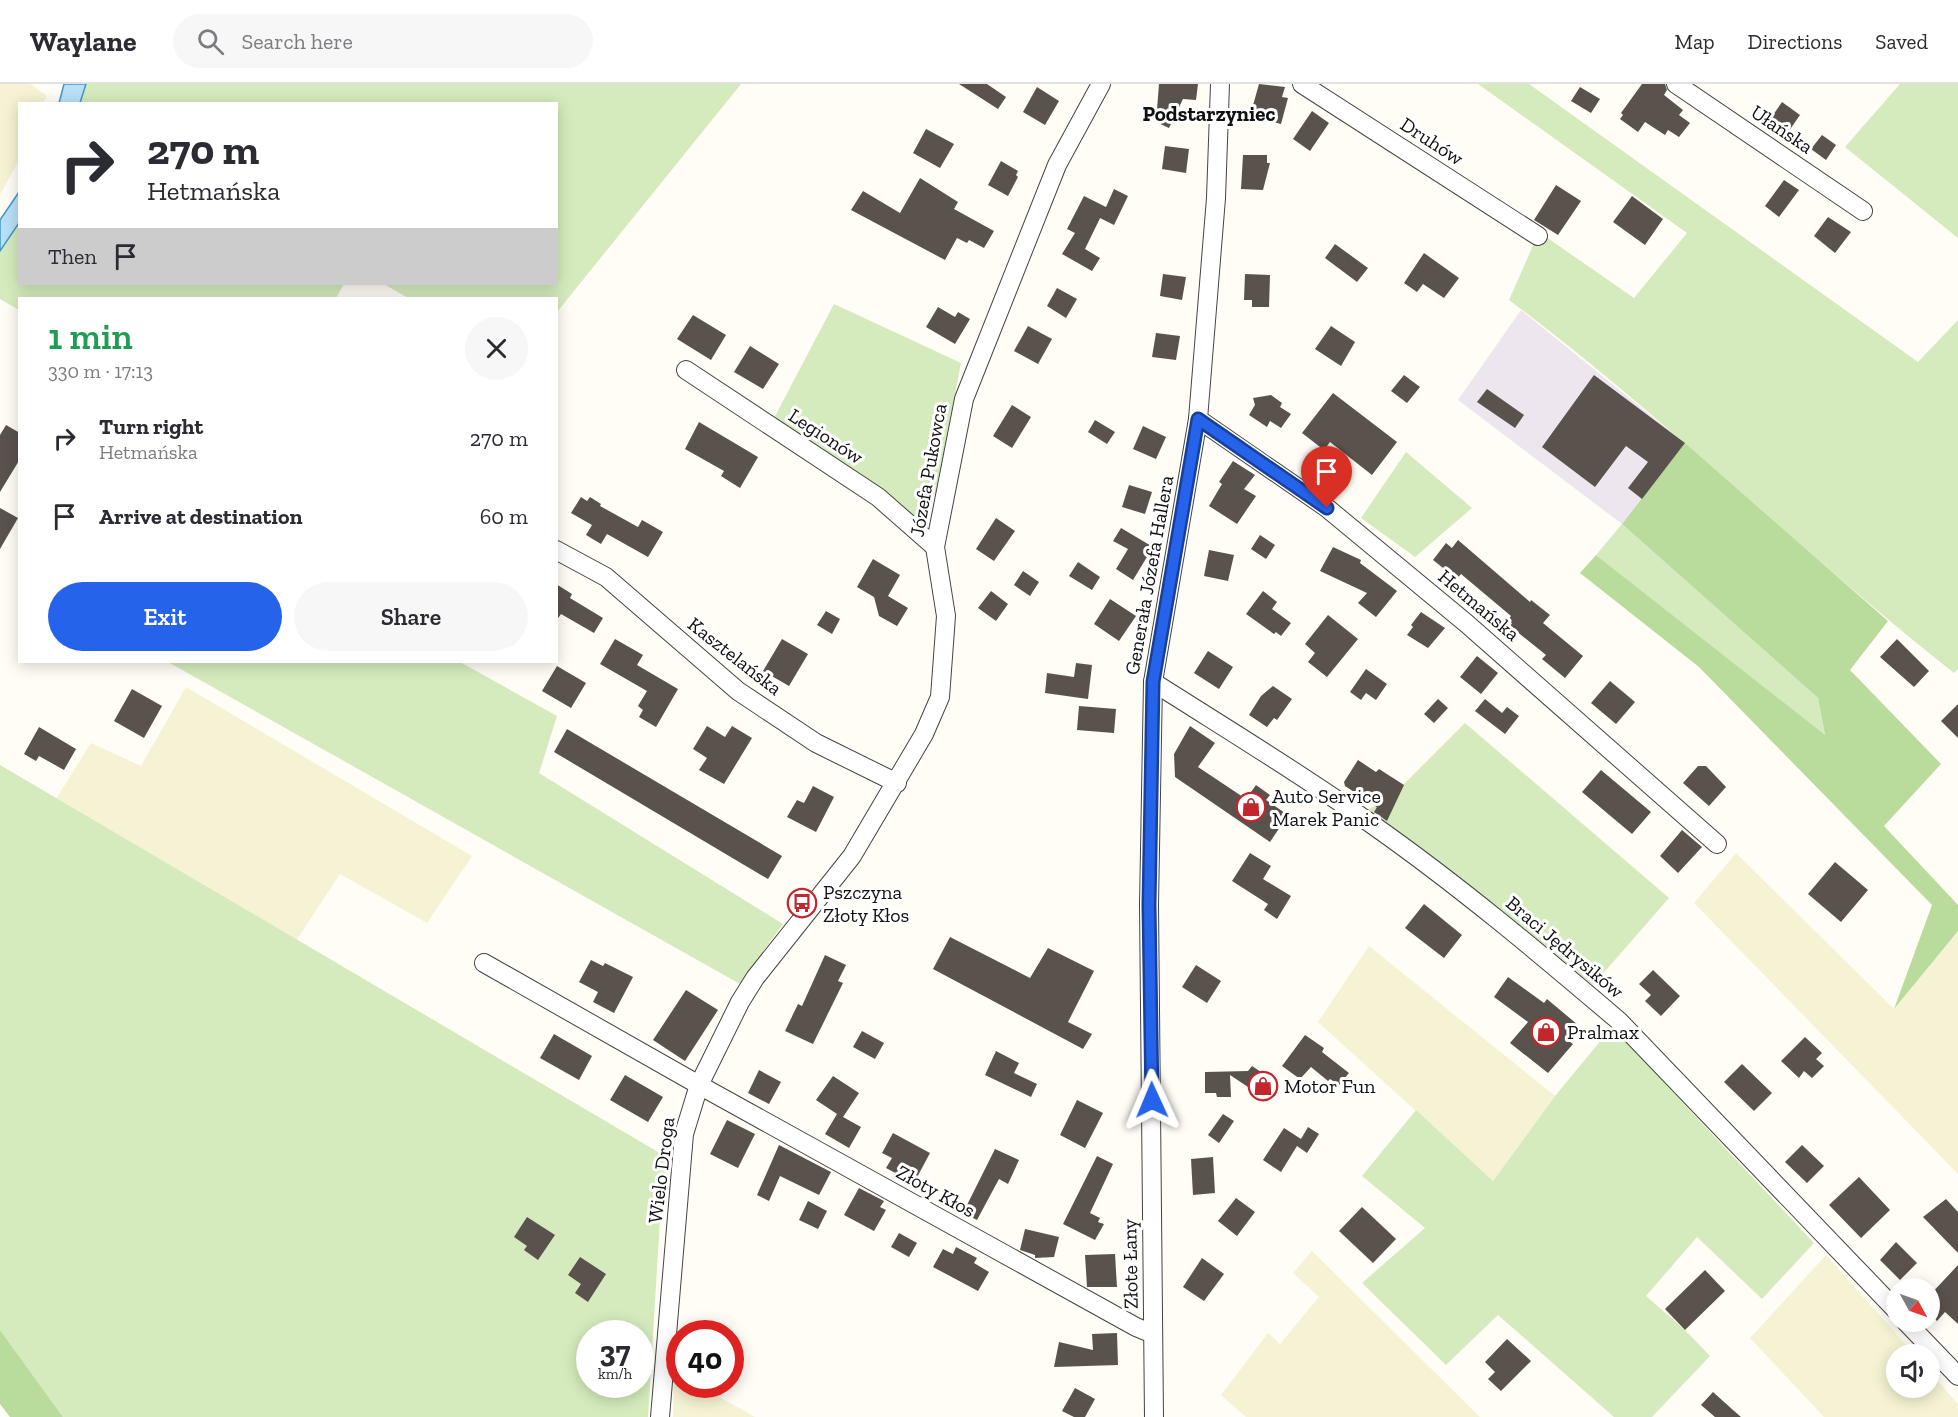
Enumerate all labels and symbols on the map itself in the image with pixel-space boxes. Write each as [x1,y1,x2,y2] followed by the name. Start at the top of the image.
[1746,100,1818,159] street label: Ułańska
[1143,101,1275,126] district label: Podstarzyniec
[1396,112,1469,171] street label: Druhów
[904,401,952,539] street label: Józefa Pukowca
[784,403,868,469] street label: Legionów
[1301,446,1352,508] pin
[1120,473,1178,677] street label: Generała Józefa Hallera
[1433,564,1525,646] street label: Hetmańska
[683,612,787,700] street label: Kasztelańska
[1272,784,1381,831] place label: Auto Service Marek Panic
[1235,791,1267,823] shop icon: Auto Service Marek Panic
[823,880,909,927] place label: Pszczyna Złoty Kłos
[786,887,818,919] bus stop icon: Pszczyna Złoty Kłos
[1501,891,1629,1004] street label: Braci Jędrysików
[1530,1016,1562,1048] shop icon: Pralmax
[1567,1020,1639,1044] place label: Pralmax
[1120,1068,1184,1132] position arrow
[1247,1070,1279,1102] shop icon: Motor Fun
[1284,1074,1376,1098] place label: Motor Fun
[643,1115,679,1224] street label: Wielo Droga
[892,1160,980,1222] street label: Złoty Kłos
[1117,1218,1143,1309] street label: Złote Łany
[1886,1278,1940,1332] north arrow
[666,1320,744,1398] speed limit sign: 40

